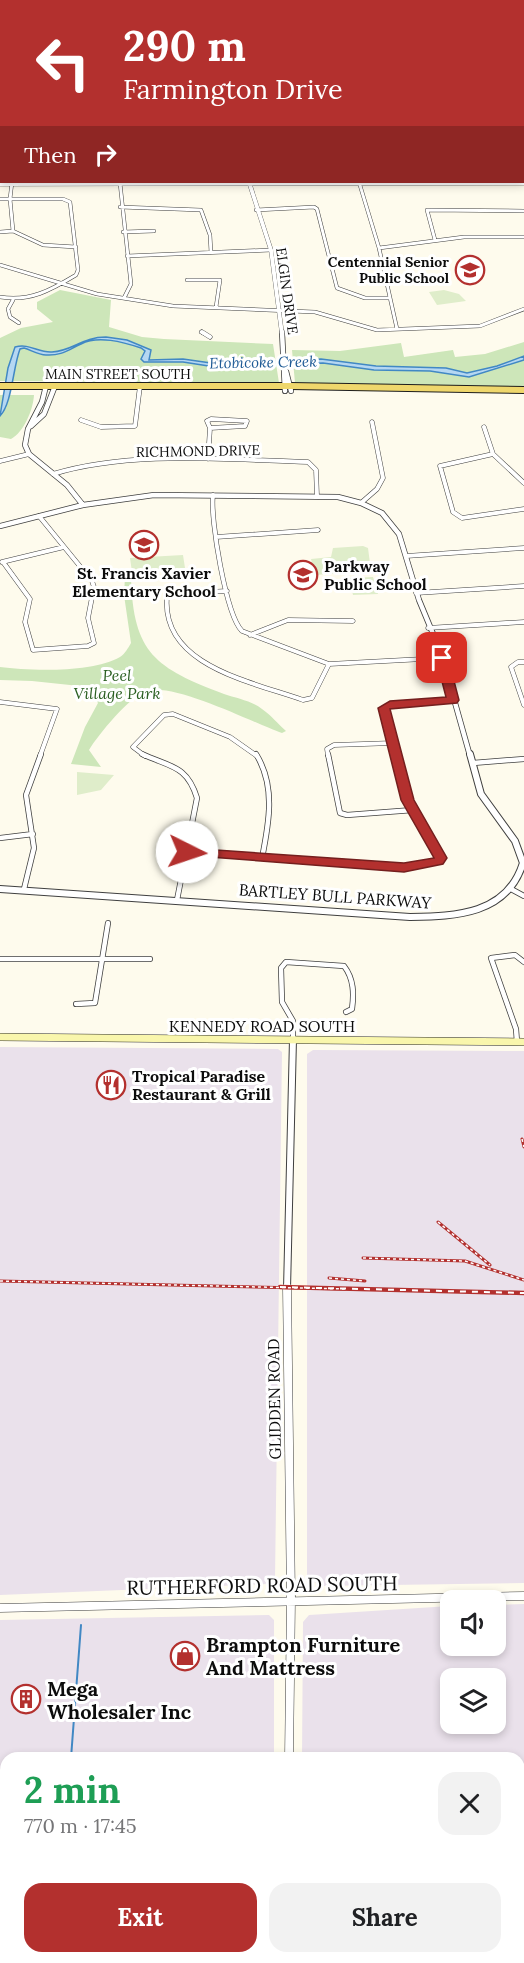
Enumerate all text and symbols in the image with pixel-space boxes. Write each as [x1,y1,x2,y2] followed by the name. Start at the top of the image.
[123,19,246,73] text: 290 m
[24,24,102,102] icon: left
[123,72,343,106] text: Farmington Drive
[89,138,122,171] icon: right
[24,141,77,169] text: Then
[272,246,302,336] street label: ELGIN DRIVE
[328,253,450,287] place label: Centennial Senior Public School
[454,254,486,286] school or university icon: Centennial Senior Public School
[209,352,317,372] water label: Etobicoke Creek
[45,365,191,383] street label: MAIN STREET SOUTH
[136,441,261,461] street label: RICHMOND DRIVE
[128,529,160,561] school or university icon: St. Francis Xavier Elementary School
[324,556,427,594] place label: Parkway Public School
[287,559,319,591] school or university icon: Parkway Public School
[72,563,216,601] place label: St. Francis Xavier Elementary School
[416,632,467,683] pin
[425,641,458,674] icon: arrive
[73,665,161,703] park label: Peel Village Park
[155,820,219,884] position arrow
[238,879,433,913] street label: BARTLEY BULL PARKWAY
[169,1016,355,1036] street label: KENNEDY ROAD SOUTH
[132,1066,271,1104] place label: Tropical Paradise Restaurant & Grill
[95,1069,127,1101] restaurant icon: Tropical Paradise Restaurant & Grill
[263,1338,285,1460] street label: GLIDDEN ROAD
[126,1570,398,1600] street label: RUTHERFORD ROAD SOUTH
[440,1590,506,1734] map controls
[440,1590,506,1656] button: sound
[206,1632,400,1680] place label: Brampton Furniture And Mattress
[169,1640,201,1672] shop icon: Brampton Furniture And Mattress
[440,1668,506,1734] button: layers
[47,1676,192,1724] place label: Mega Wholesaler Inc
[10,1683,42,1715] building icon: Mega Wholesaler Inc
[24,1767,121,1813] text: 2 min
[438,1772,501,1835] button: close
[24,1813,137,1838] text: 770 m · 17:45
[24,1883,257,1952] button: Exit
[269,1883,501,1952] button: Share

